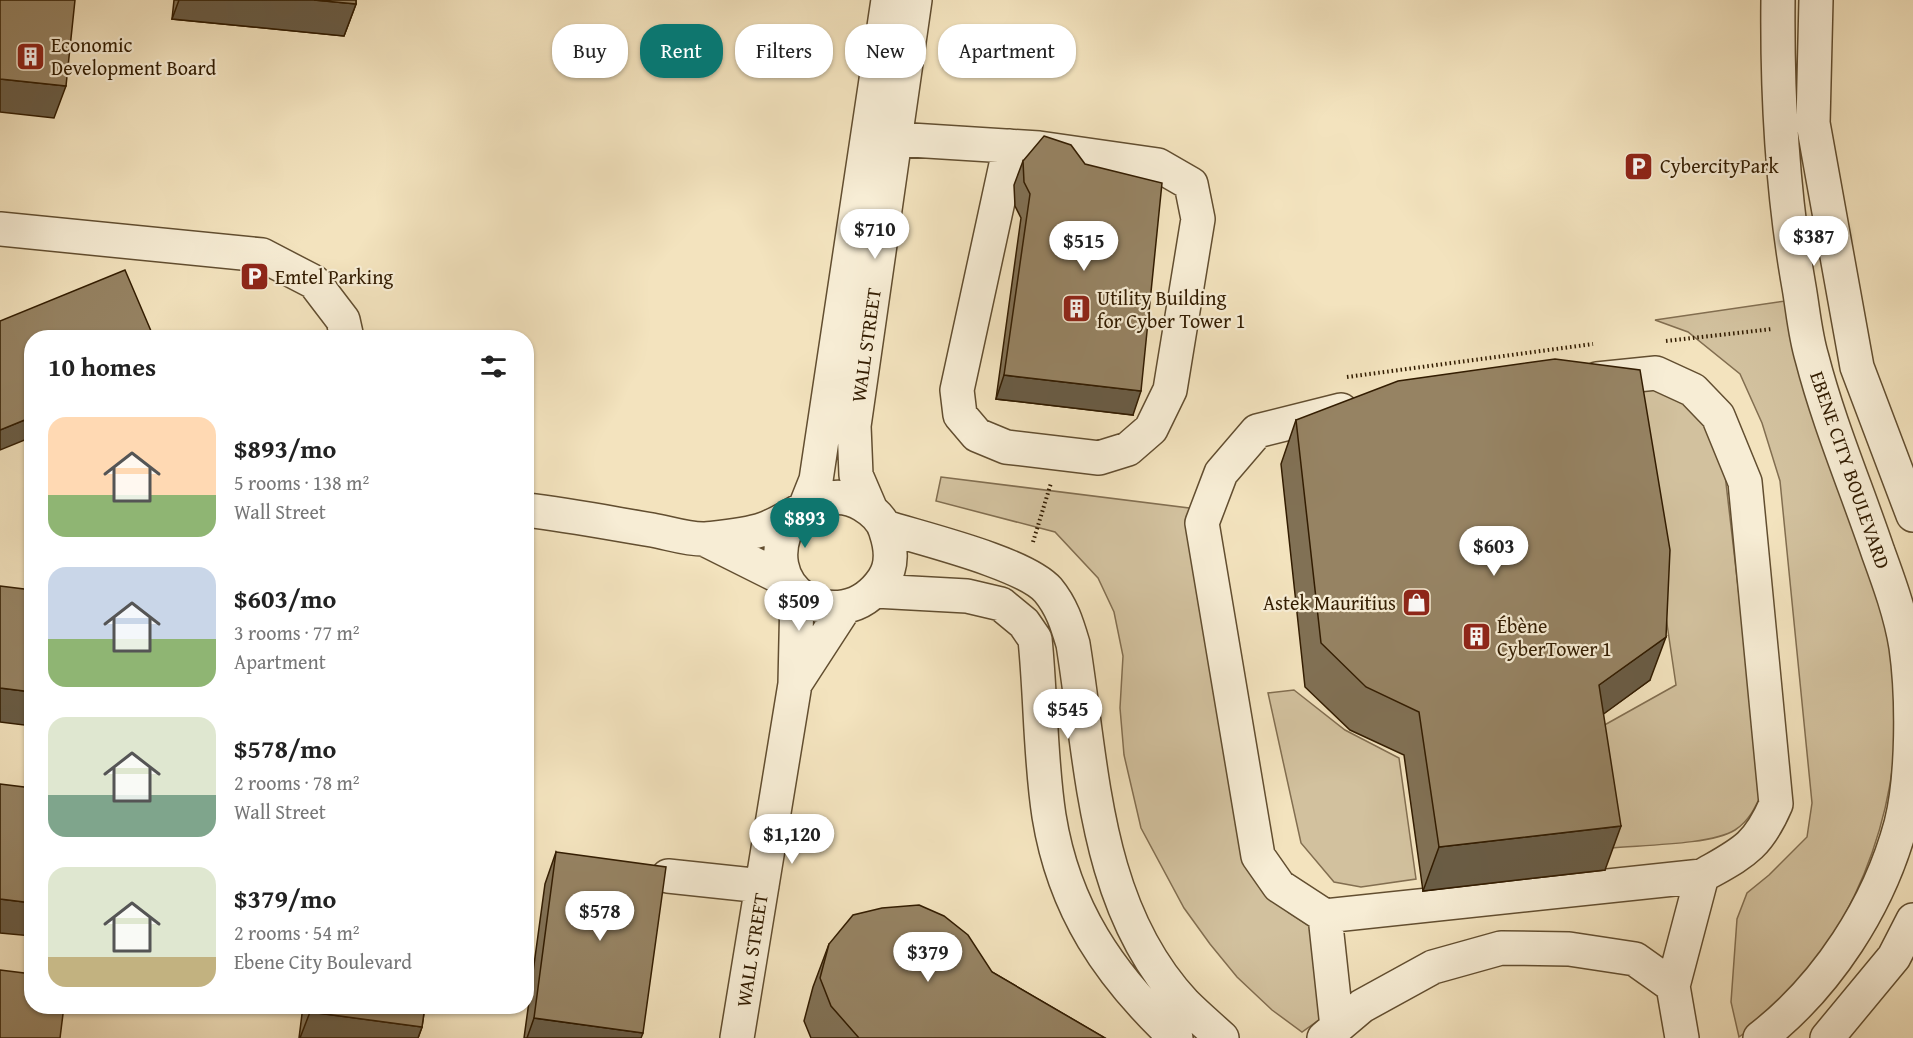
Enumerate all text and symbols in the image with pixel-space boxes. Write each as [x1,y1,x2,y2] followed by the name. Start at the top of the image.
[552,24,628,78] chip: Buy
[640,24,723,78] chip: Rent
[735,24,833,78] chip: Filters
[845,24,926,78] chip: New
[938,24,1076,78] chip: Apartment
[51,30,216,82] place label: Economic Development Board
[14,40,46,72] building icon: Economic Development Board
[1623,150,1655,182] parking icon: CybercityPark
[1660,151,1779,180] place label: CybercityPark
[839,209,911,260] pin: $710
[854,214,896,243] text: $710
[1778,216,1850,267] pin: $387
[1048,221,1120,272] pin: $515
[1793,221,1835,250] text: $387
[1063,226,1105,255] text: $515
[238,261,270,293] parking icon: Emtel Parking
[275,262,393,291] place label: Emtel Parking
[1097,283,1245,335] place label: Utility Building for Cyber Tower 1
[843,286,888,404] street label: WALL STREET
[1060,293,1092,325] building icon: Utility Building for Cyber Tower 1
[48,347,156,386] text: 10 homes
[477,350,510,383] icon: filters
[1803,367,1898,573] street label: EBENE CITY BOULEVARD
[234,429,336,468] text: $893/mo
[96,441,168,513] icon: home
[234,468,369,497] text: 5 rooms · 138 m²
[234,497,326,526] text: Wall Street
[769,498,841,549] pin: $893
[784,503,826,532] text: $893
[1458,526,1530,577] pin: $603
[1473,531,1515,560] text: $603
[234,579,336,618] text: $603/mo
[763,581,835,632] pin: $509
[778,586,820,615] text: $509
[1401,587,1433,619] shop icon: Astek Mauritius
[1263,588,1396,617] place label: Astek Mauritius
[96,591,168,663] icon: home
[1497,611,1612,663] place label: Ébène CyberTower 1
[234,618,360,647] text: 3 rooms · 77 m²
[1460,621,1492,653] building icon: Ébène CyberTower 1
[234,647,326,676] text: Apartment
[1032,689,1104,740] pin: $545
[1047,694,1089,723] text: $545
[234,729,336,768] text: $578/mo
[96,741,168,813] icon: home
[234,768,360,797] text: 2 rooms · 78 m²
[234,797,326,826] text: Wall Street
[743,814,841,865] pin: $1,120
[763,819,821,848] text: $1,120
[234,879,336,918] text: $379/mo
[96,891,168,963] icon: home
[564,891,636,942] pin: $578
[728,891,775,1009] street label: WALL STREET
[579,896,621,925] text: $578
[234,918,360,947] text: 2 rooms · 54 m²
[892,932,964,983] pin: $379
[907,937,949,966] text: $379
[234,947,412,976] text: Ebene City Boulevard

